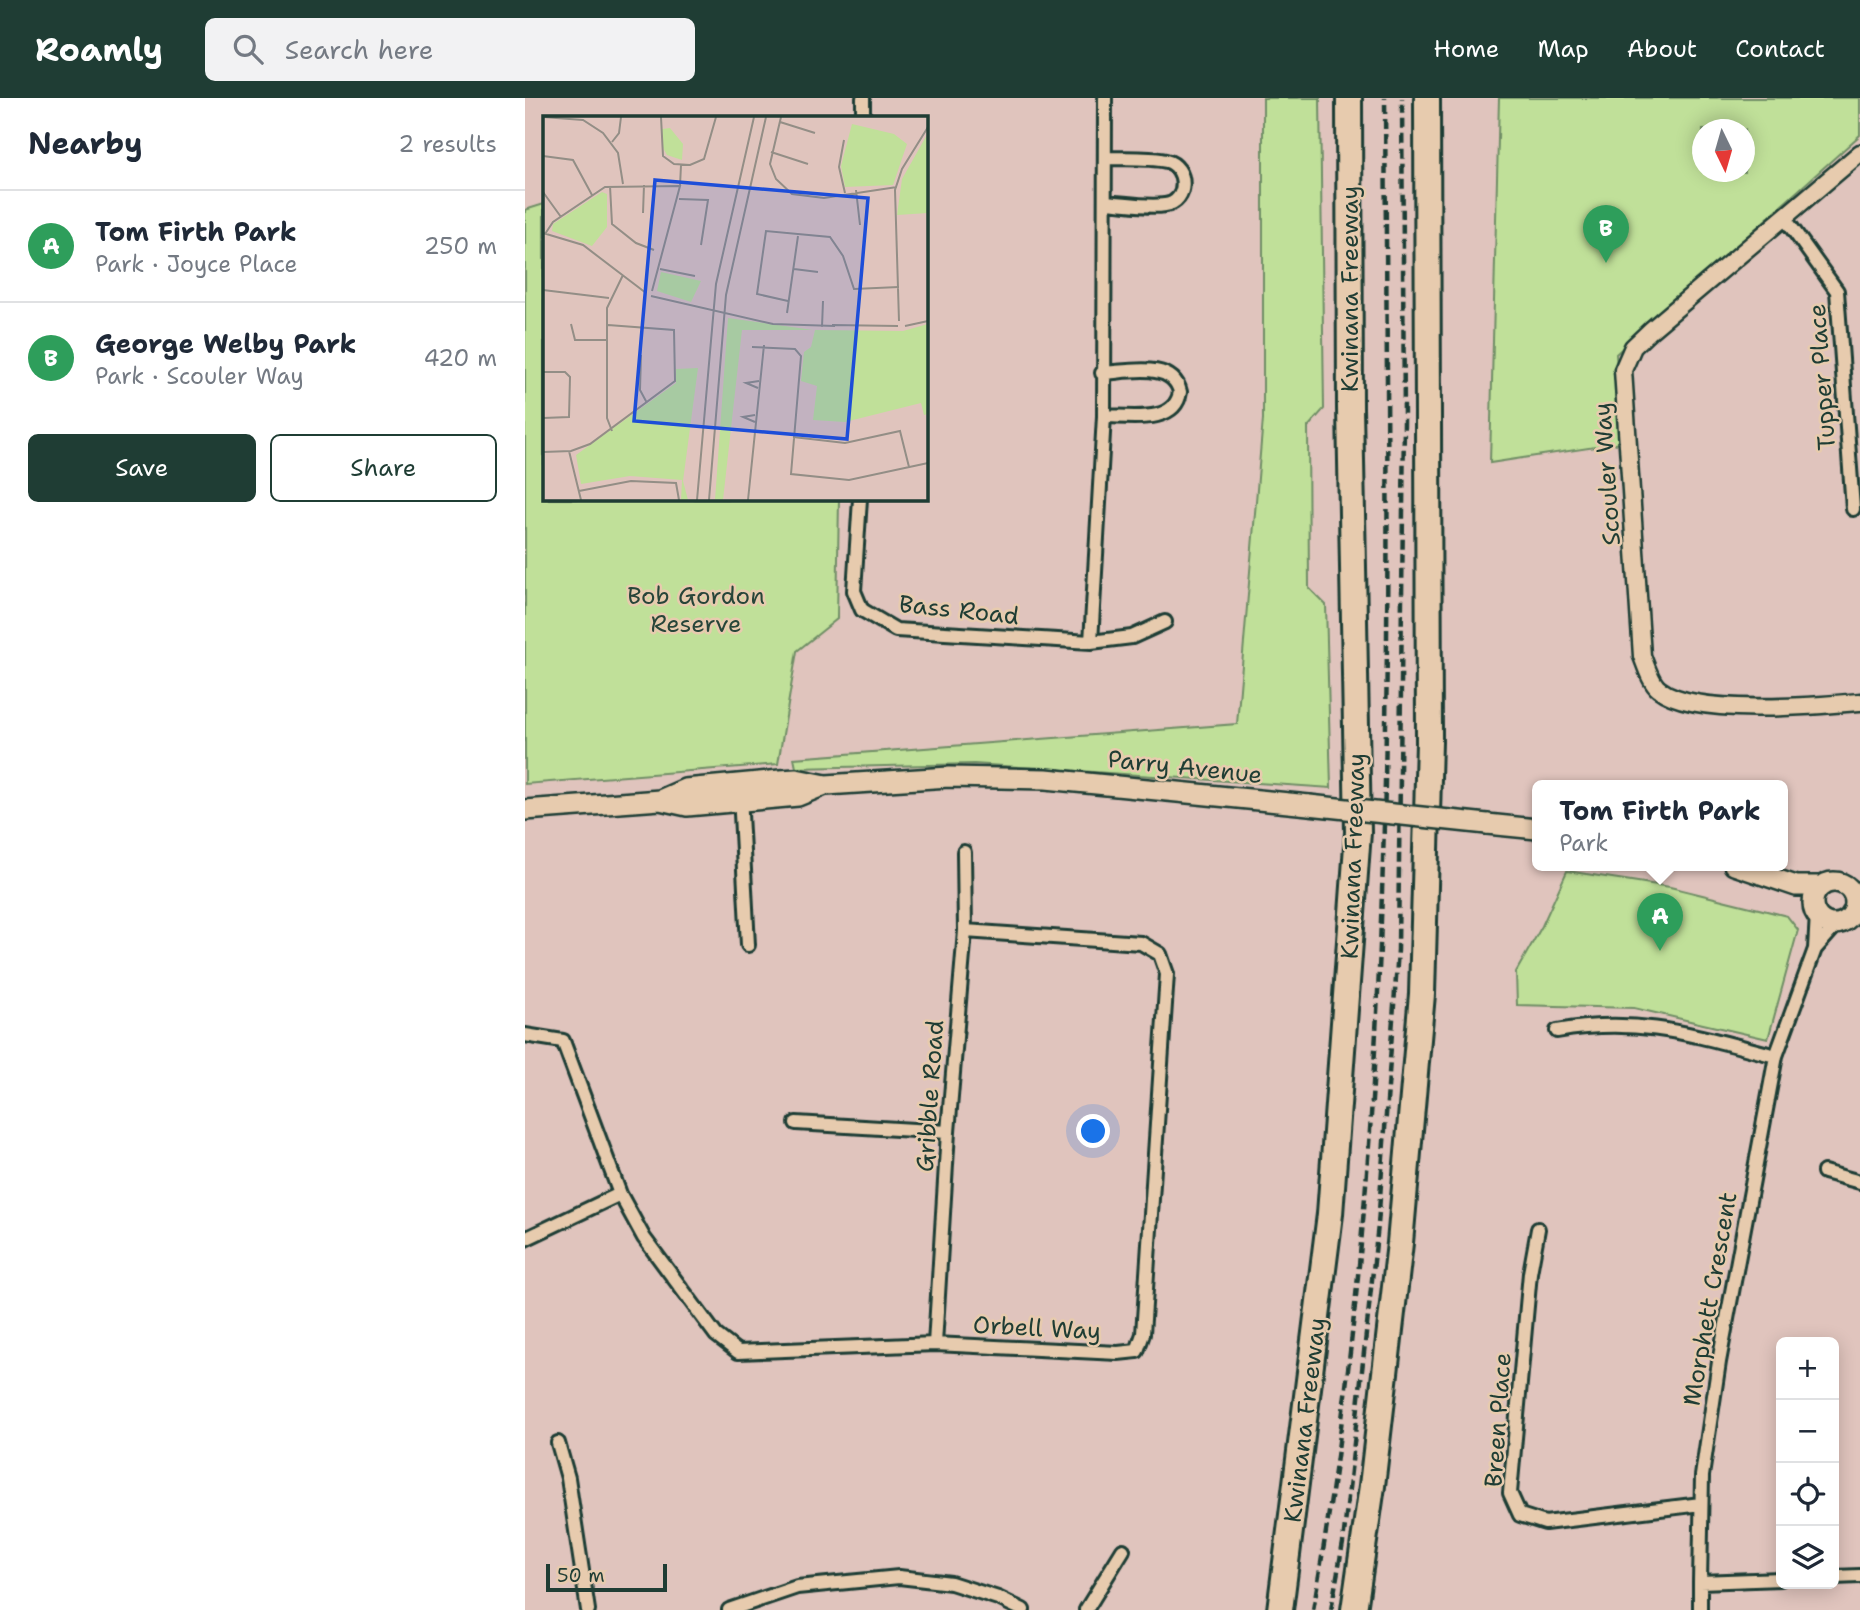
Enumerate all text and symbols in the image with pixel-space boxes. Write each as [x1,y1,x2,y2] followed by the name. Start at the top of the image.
[205,18,695,81] search box
[35,27,163,72] text: Roamly
[229,30,267,68] icon: search
[285,32,433,67] text: Search here
[1433,33,1499,65] text: Home
[1537,33,1589,65] text: Map
[1627,33,1697,65] text: About
[1735,33,1825,65] text: Contact
[543,116,927,500] inset map
[1692,119,1755,182] north arrow
[28,123,143,164] text: Nearby
[398,129,497,159] text: 2 results
[1334,186,1366,392] street label: Kwinana Freeway
[1583,205,1629,263] pin: B
[95,214,297,249] text: Tom Firth Park
[42,231,60,261] text: A
[424,231,497,261] text: 250 m
[95,249,298,279] text: Park · Joyce Place
[1801,303,1843,451] street label: Tupper Place
[95,326,356,361] text: George Welby Park
[44,343,58,373] text: B
[423,343,497,373] text: 420 m
[95,361,304,391] text: Park · Scouler Way
[1586,401,1628,547] street label: Scouler Way
[28,434,256,502] button: Save
[270,434,497,502] button: Share
[627,580,765,640] park label: Bob Gordon Reserve
[897,588,1021,632] street label: Bass Road
[1106,743,1264,791] street label: Parry Avenue
[1333,752,1373,960] street label: Kwinana Freeway
[1532,780,1788,871] popup
[1559,793,1761,828] text: Tom Firth Park
[1559,828,1609,858] text: Park
[1637,893,1683,951] pin: A
[909,1019,951,1173] street label: Gribble Road
[1076,1114,1110,1148] your location
[1675,1190,1745,1408] street label: Morphett Crescent
[972,1309,1102,1347] street label: Orbell Way
[1277,1316,1333,1524] street label: Kwinana Freeway
[1776,1337,1839,1589] map controls
[1776,1337,1839,1400] button: +
[1477,1352,1519,1488] street label: Breen Place
[1776,1400,1839,1463] button: −
[1776,1463,1839,1526] button: locate
[1776,1526,1839,1589] button: layers
[546,1561,667,1593] scale bar
[557,1563,605,1588] text: 50 m

